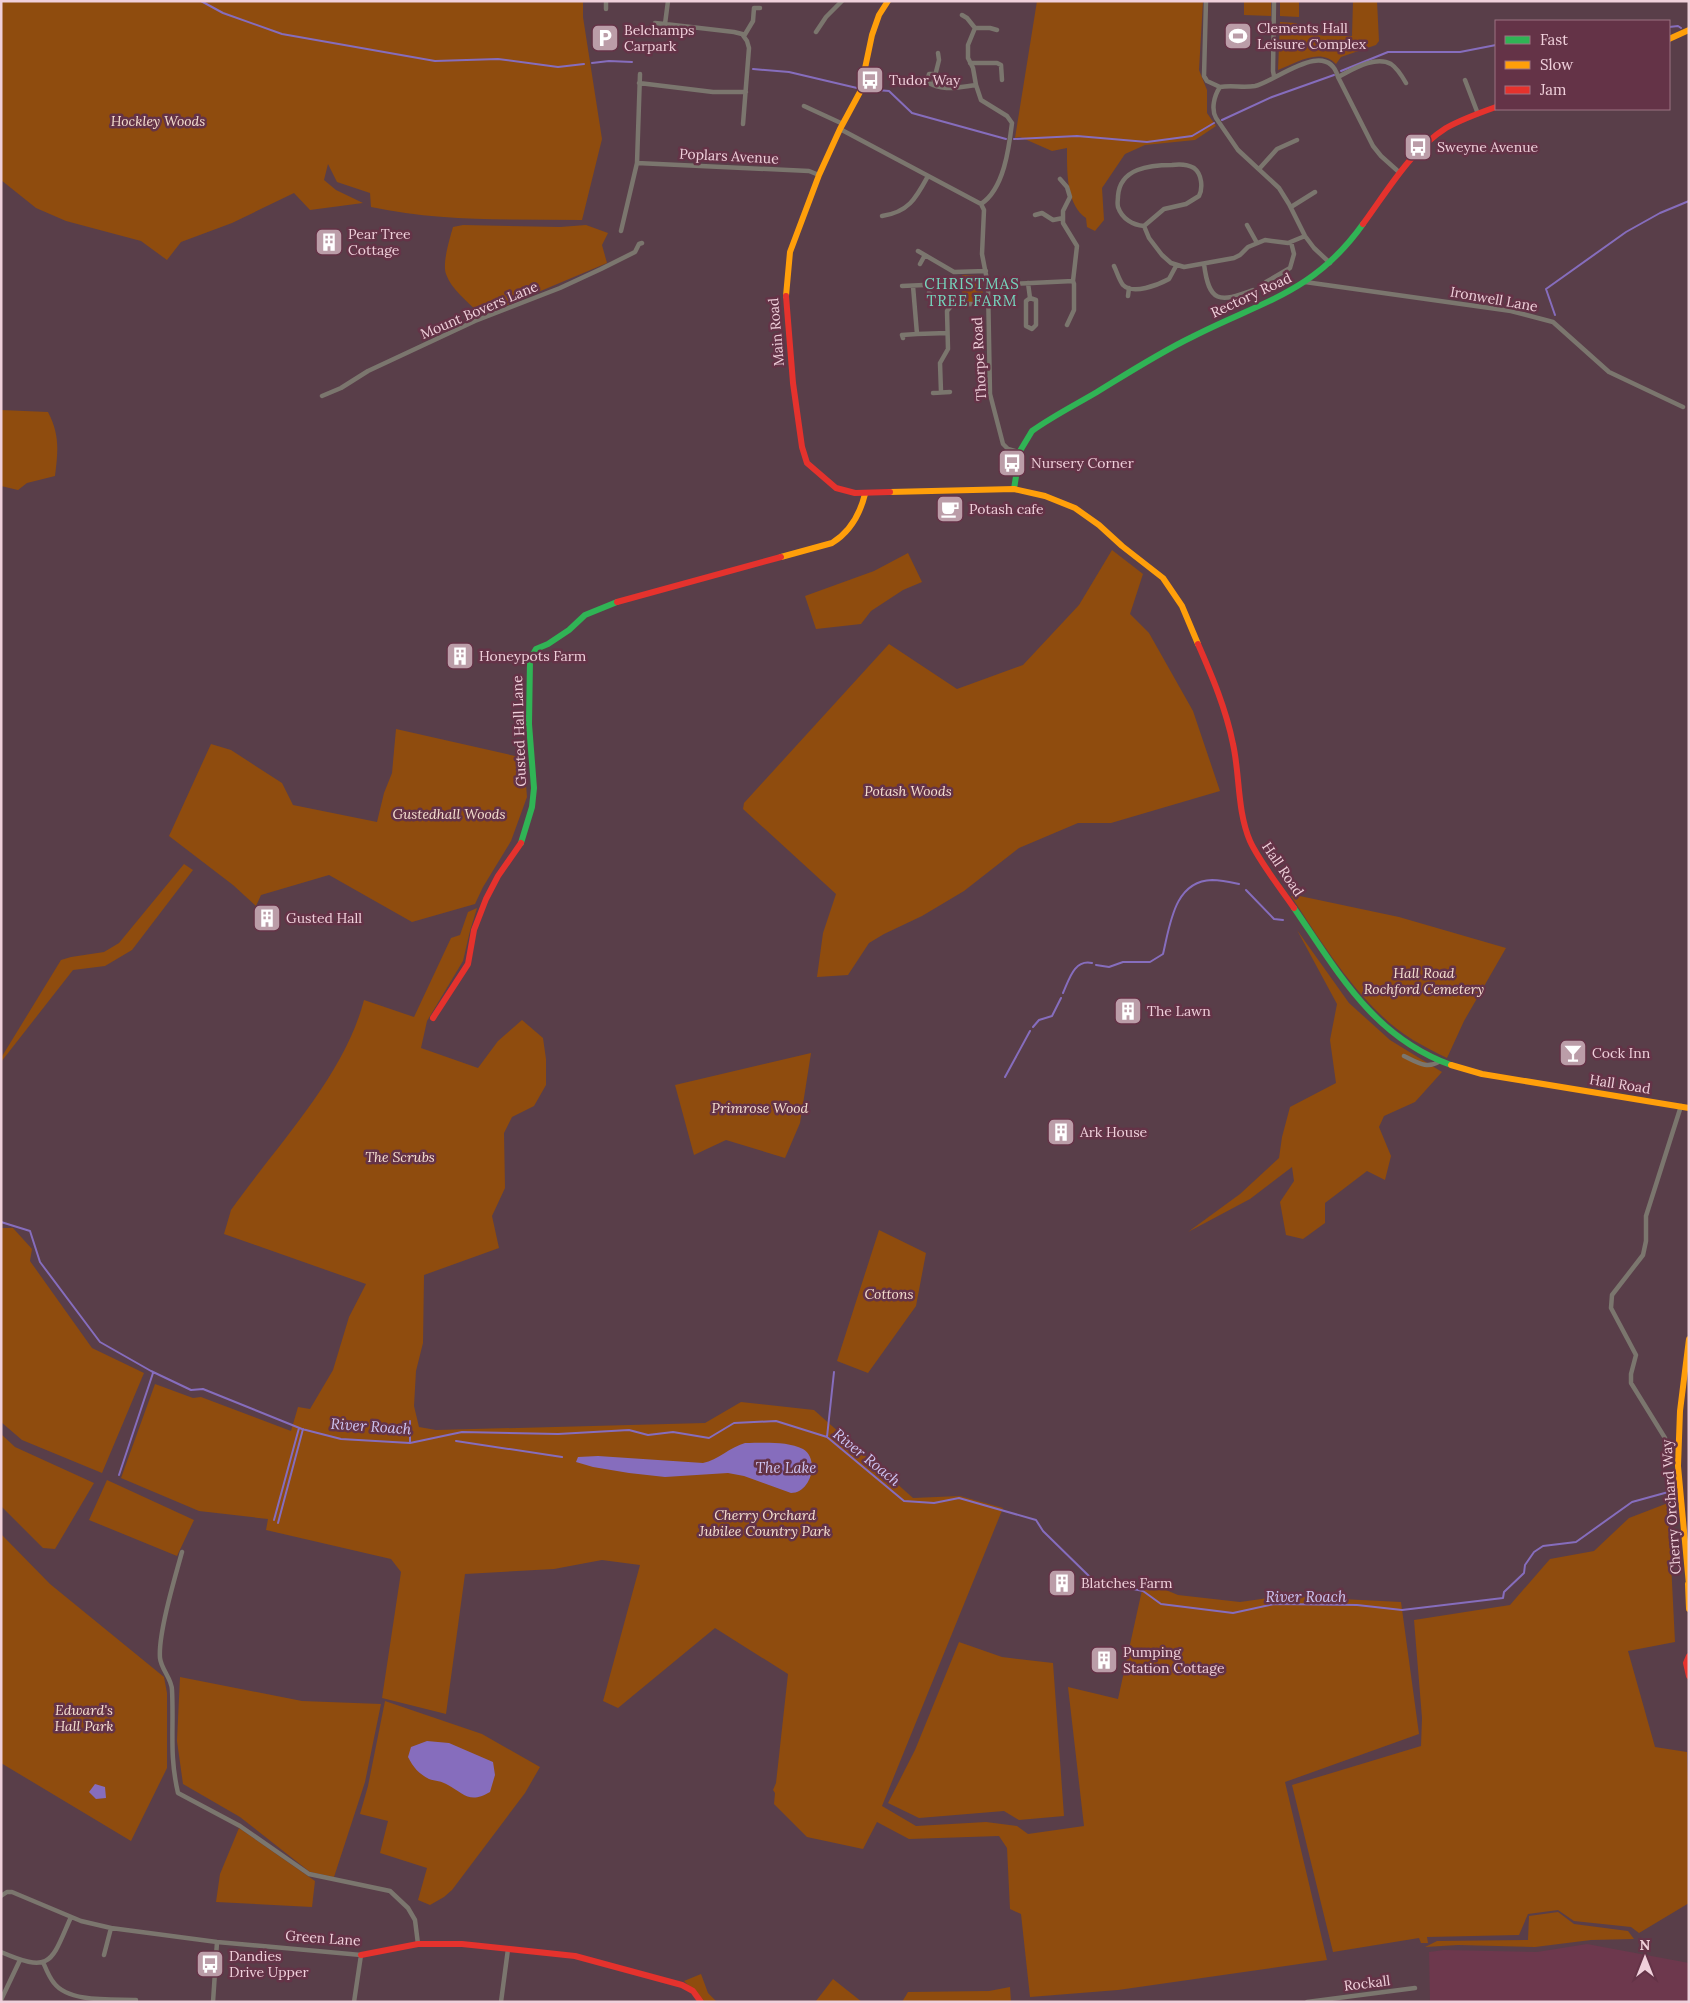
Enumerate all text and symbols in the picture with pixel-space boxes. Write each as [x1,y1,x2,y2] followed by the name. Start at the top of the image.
[1257,19,1367,53] place label: Clements Hall Leisure Complex
[1495,20,1670,110] legend
[624,21,695,55] place label: Belchamps Carpark
[1223,21,1253,51] sports icon: Clements Hall Leisure Complex
[590,23,620,53] parking icon: Belchamps Carpark
[1540,30,1568,49] text: Fast
[1540,55,1573,74] text: Slow
[855,65,885,95] bus stop icon: Tudor Way
[889,71,961,89] place label: Tudor Way
[1539,80,1567,99] text: Jam
[111,112,205,130] park label: Hockley Woods
[1403,132,1433,162] bus stop icon: Sweyne Avenue
[1437,138,1539,156] place label: Sweyne Avenue
[679,144,780,168] street label: Poplars Avenue
[348,225,411,259] place label: Pear Tree Cottage
[314,227,344,257] building icon: Pear Tree Cottage
[1208,268,1294,322] street label: Rectory Road
[924,274,1020,310] district label: CHRISTMAS TREE FARM
[417,277,541,343] street label: Mount Bovers Lane
[1449,282,1540,316] street label: Ironwell Lane
[764,297,788,367] street label: Main Road
[968,317,990,401] street label: Thorpe Road
[997,448,1027,478] bus stop icon: Nursery Corner
[1031,454,1134,472] place label: Nursery Corner
[935,494,965,524] cafe icon: Potash cafe
[969,500,1044,518] place label: Potash cafe
[445,641,475,671] building icon: Honeypots Farm
[479,647,587,665] place label: Honeypots Farm
[508,675,530,787] street label: Gusted Hall Lane
[864,782,952,800] park label: Potash Woods
[392,805,506,823] park label: Gustedhall Woods
[1258,838,1308,900] street label: Hall Road
[252,903,282,933] building icon: Gusted Hall
[286,909,362,927] place label: Gusted Hall
[1364,964,1484,998] park label: Hall Road Rochford Cemetery
[1113,996,1143,1026] building icon: The Lawn
[1147,1002,1211,1020] place label: The Lawn
[1558,1038,1588,1068] bar icon: Cock Inn
[1592,1044,1651,1062] place label: Cock Inn
[1588,1070,1652,1098] street label: Hall Road
[712,1099,809,1117] park label: Primrose Wood
[1046,1117,1076,1147] building icon: Ark House
[1079,1123,1148,1141] place label: Ark House
[365,1148,435,1166] park label: The Scrubs
[865,1285,914,1303] park label: Cottons
[330,1414,413,1438] water label: River Roach
[830,1424,905,1490] water label: River Roach
[1657,1438,1685,1575] street label: Cherry Orchard Way
[756,1458,817,1477] water label: The Lake
[698,1506,831,1540] park label: Cherry Orchard Jubilee Country Park
[1047,1568,1077,1598] building icon: Blatches Farm
[1081,1574,1173,1592] place label: Blatches Farm
[1265,1587,1347,1606] water label: River Roach
[1123,1643,1225,1677] place label: Pumping Station Cottage
[1089,1645,1119,1675] building icon: Pumping Station Cottage
[54,1701,114,1735] park label: Edward's Hall Park
[285,1926,362,1950] street label: Green Lane
[1620,1933,1670,1983] north arrow
[1640,1936,1651,1954] text: N
[229,1947,309,1981] place label: Dandies Drive Upper
[195,1949,225,1979] bus stop icon: Dandies Drive Upper
[1343,1971,1391,1995] street label: Rockall

